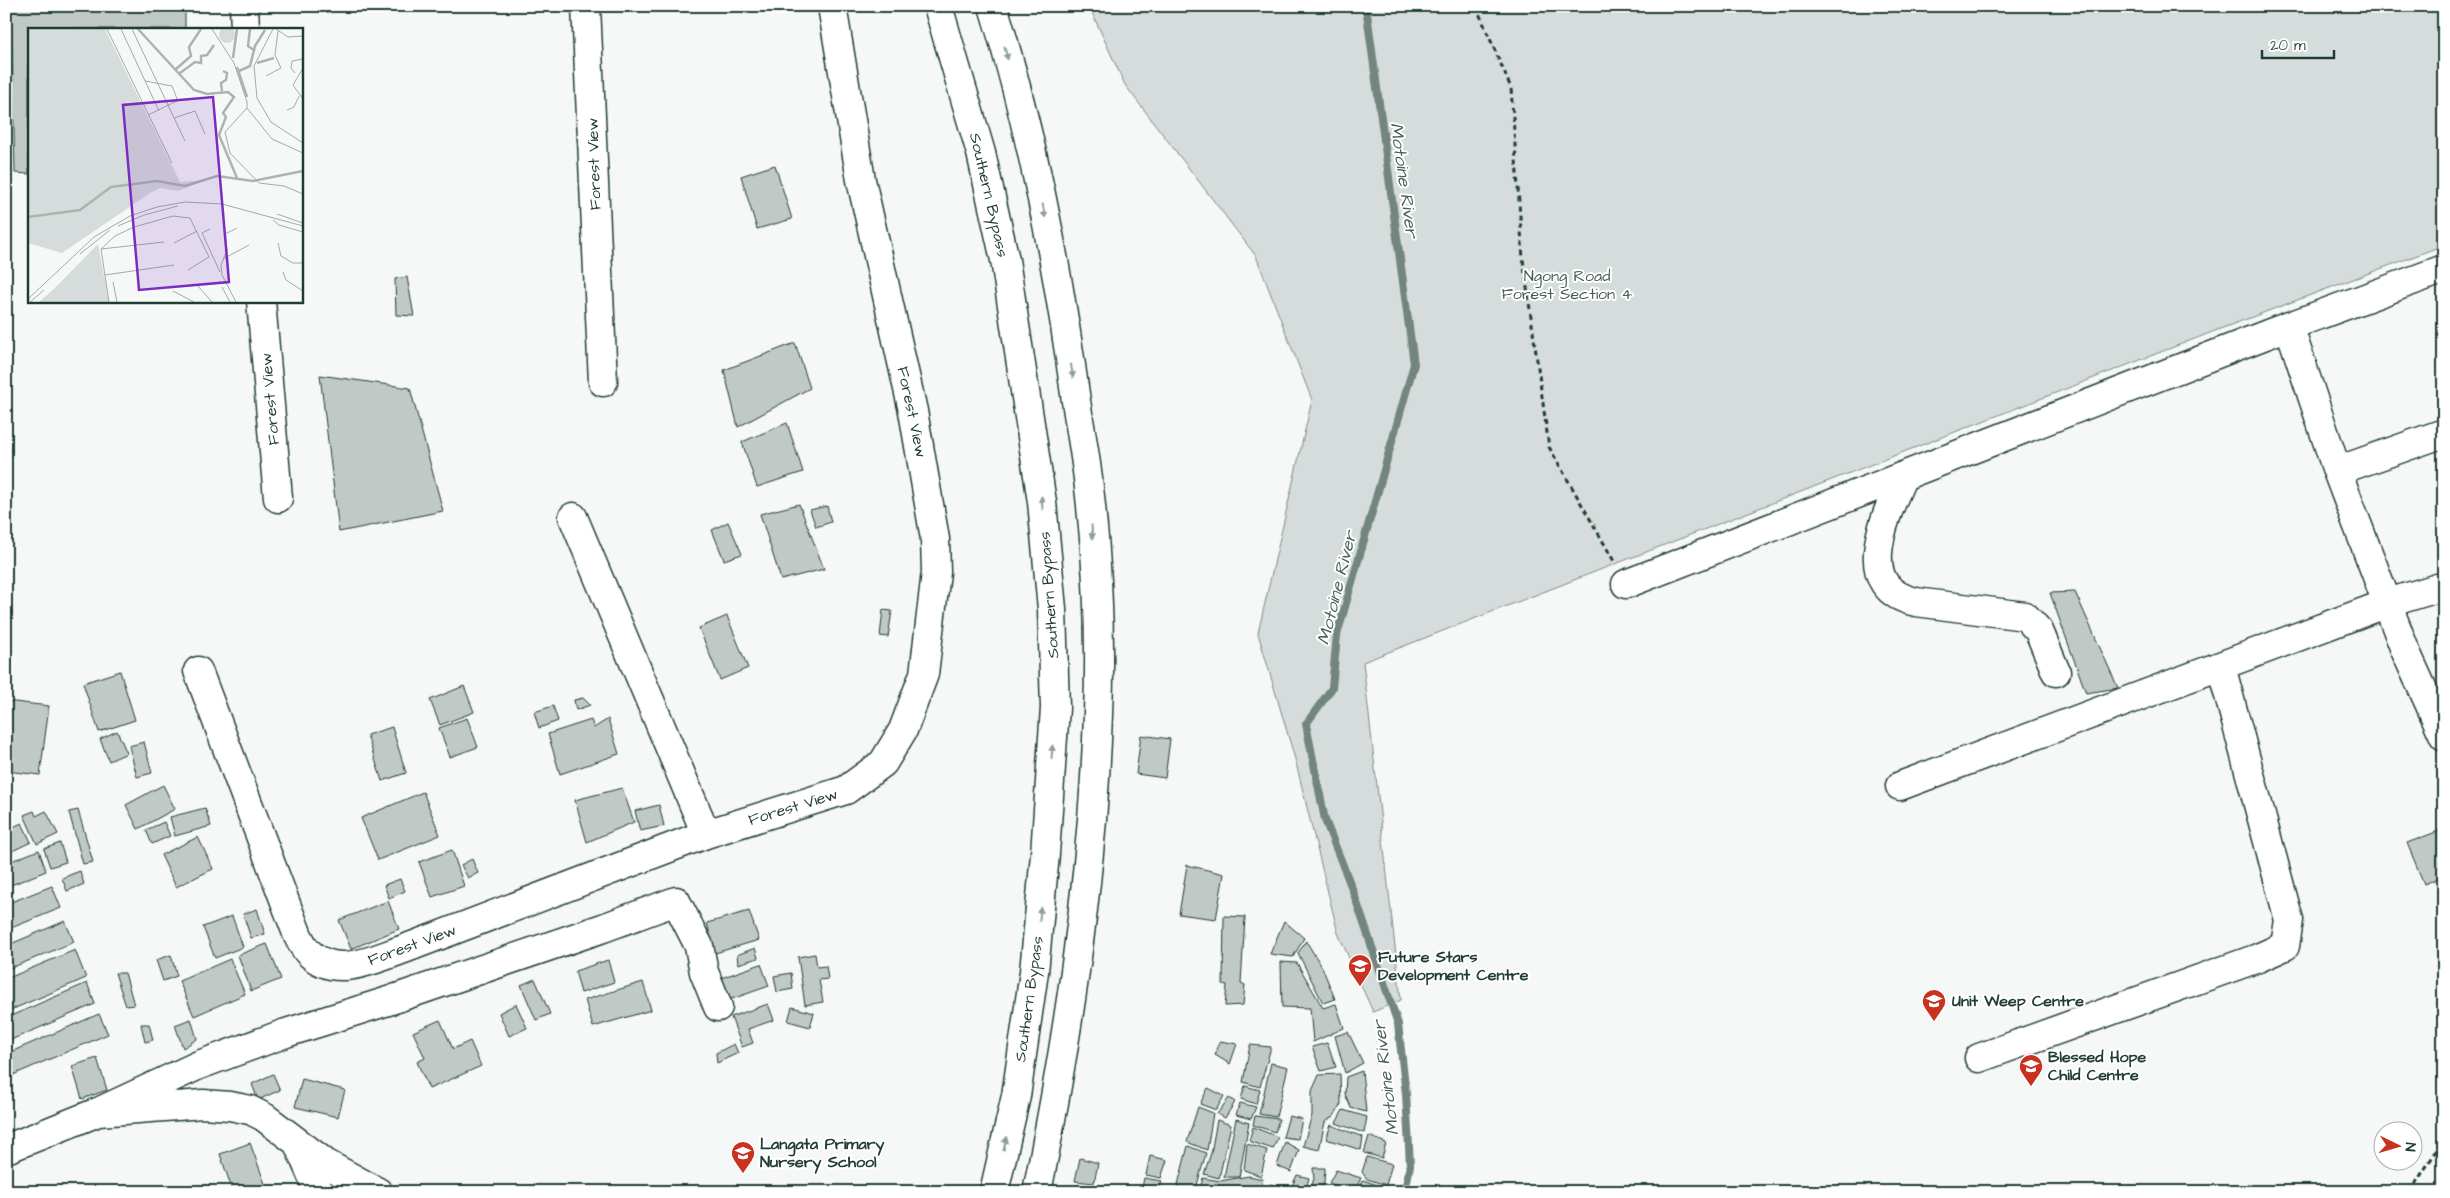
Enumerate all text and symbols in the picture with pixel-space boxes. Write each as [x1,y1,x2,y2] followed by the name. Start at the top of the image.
[28,28,302,302] inset map
[2262,28,2335,60] scale bar
[2270,35,2306,56] text: 20 m
[1003,46,1011,61] one-way arrow
[581,117,607,211] street label: Forest View
[1384,121,1425,241] water label: Motoine River
[963,131,1014,260] street label: Southern Bypass
[1040,204,1048,220] one-way arrow
[1502,265,1632,305] park label: Ngong Road Forest Section 4
[255,352,285,446] street label: Forest View
[1068,363,1076,379] one-way arrow
[892,364,932,460] street label: Forest View
[1038,495,1046,511] one-way arrow
[1088,525,1096,541] one-way arrow
[1311,527,1364,647] water label: Motoine River
[1034,531,1065,659] street label: Southern Bypass
[1048,744,1056,760] one-way arrow
[746,783,841,831] street label: Forest View
[1036,906,1044,922] one-way arrow
[365,919,459,971] street label: Forest View
[1009,935,1050,1064] street label: Southern Bypass
[1378,946,1529,986] place label: Future Stars Development Centre
[1347,953,1373,987] school or university icon: Future Stars Development Centre
[1921,988,1947,1022] school or university icon: Unit Weep Centre
[1952,990,2084,1012] place label: Unit Weep Centre
[1366,1017,1405,1137] water label: Motoine River
[2048,1046,2146,1086] place label: Blessed Hope Child Centre
[2018,1053,2044,1087] school or university icon: Blessed Hope Child Centre
[2372,1120,2422,1170] north arrow
[760,1133,885,1174] place label: Langata Primary Nursery School
[1001,1137,1009,1152] one-way arrow
[730,1140,756,1174] school or university icon: Langata Primary Nursery School
[2400,1142,2420,1153] text: N

